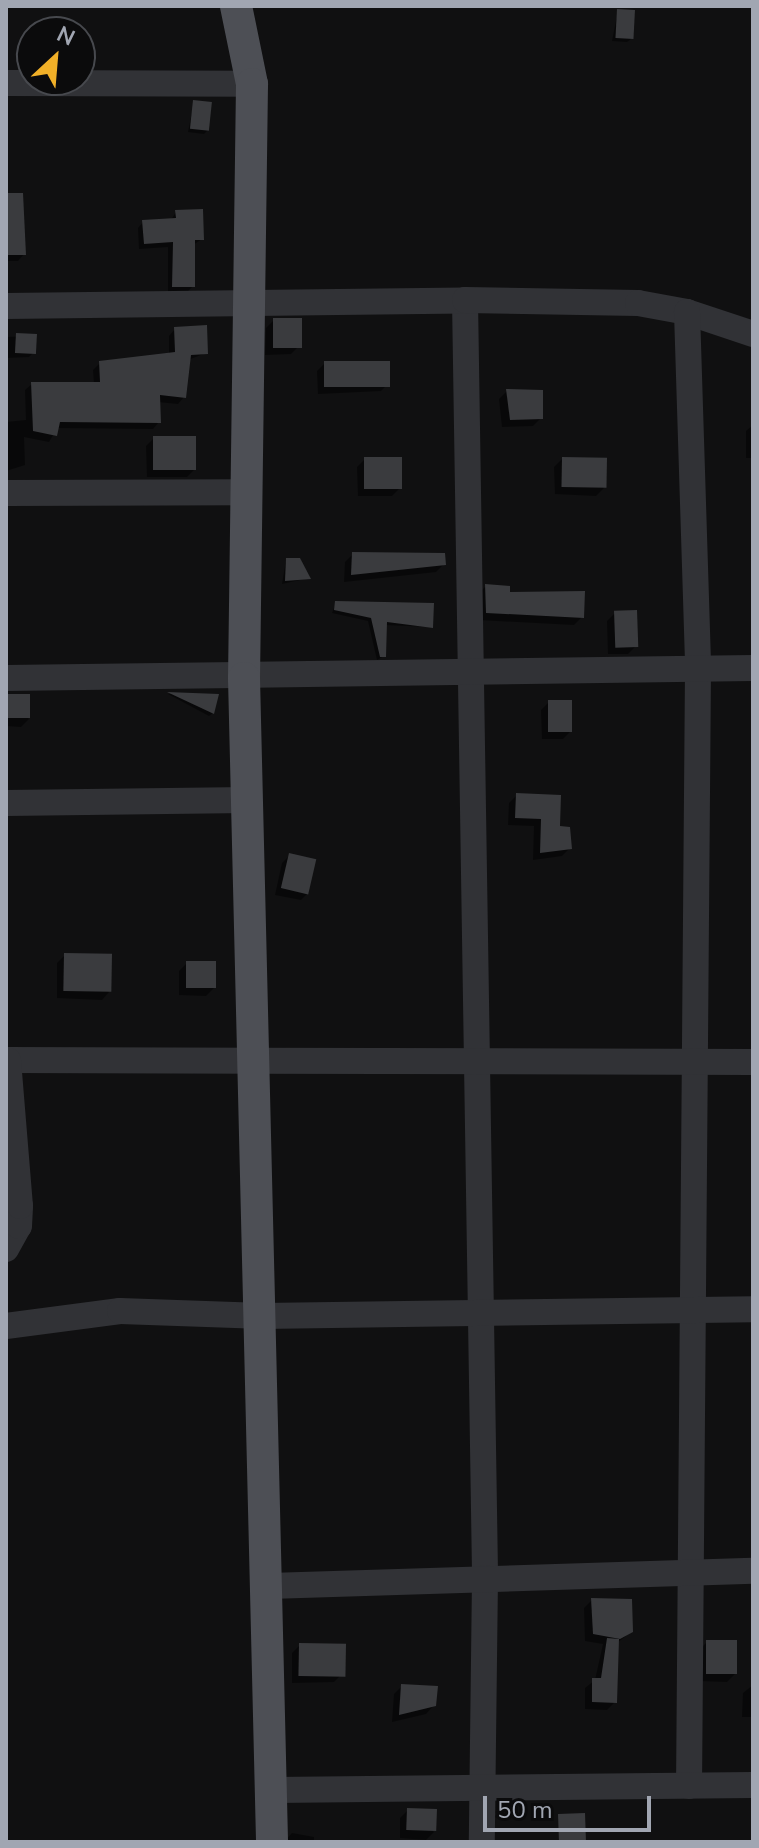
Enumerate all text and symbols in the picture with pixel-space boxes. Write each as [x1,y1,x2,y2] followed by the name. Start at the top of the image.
[16,16,96,96] north arrow
[52,19,80,53] text: N
[487,1780,655,1830] scale bar
[497,1794,553,1826] text: 50 m

